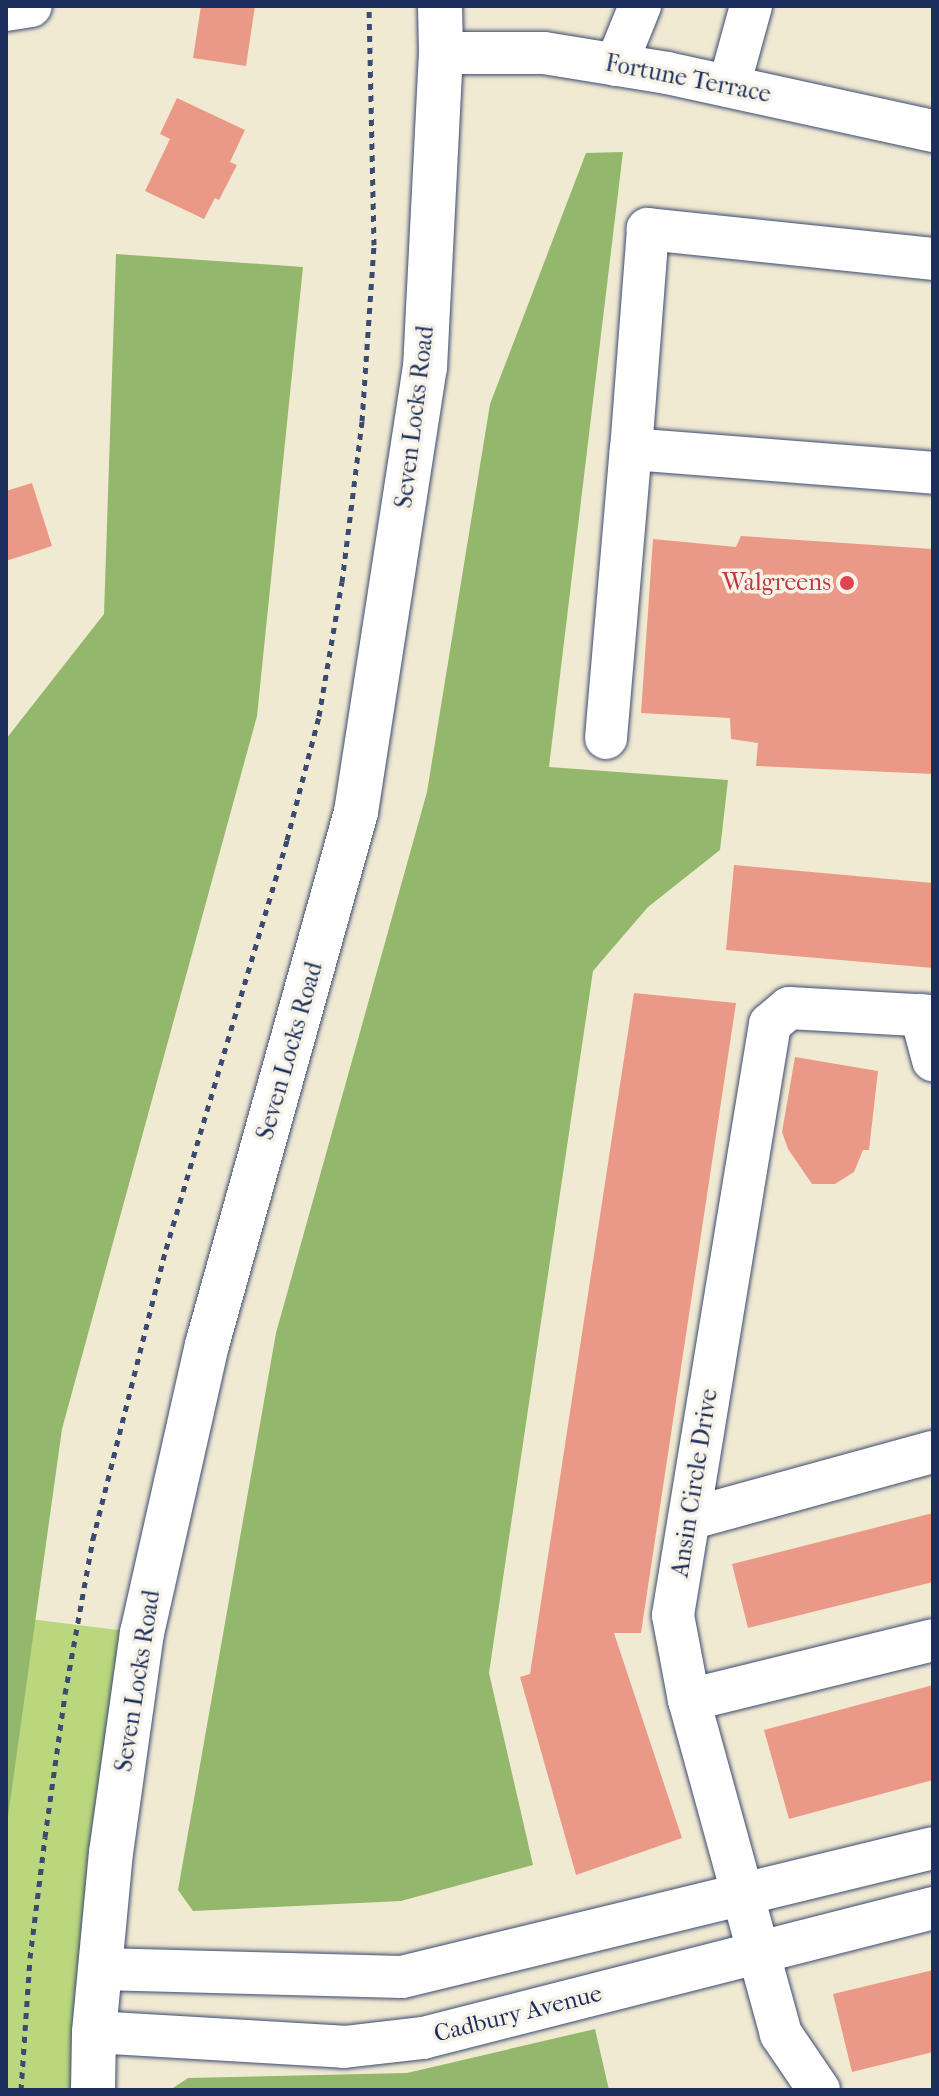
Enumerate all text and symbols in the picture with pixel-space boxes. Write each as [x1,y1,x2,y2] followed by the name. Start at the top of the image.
[603,49,773,109] street label: Fortune Terrace
[390,324,440,510] street label: Seven Locks Road
[722,569,831,597] place label: Walgreens
[838,574,856,592] marker: Walgreens
[251,959,329,1143] street label: Seven Locks Road
[666,1387,724,1579] street label: Ansin Circle Drive
[109,1588,167,1774] street label: Seven Locks Road
[431,1979,605,2049] street label: Cadbury Avenue

